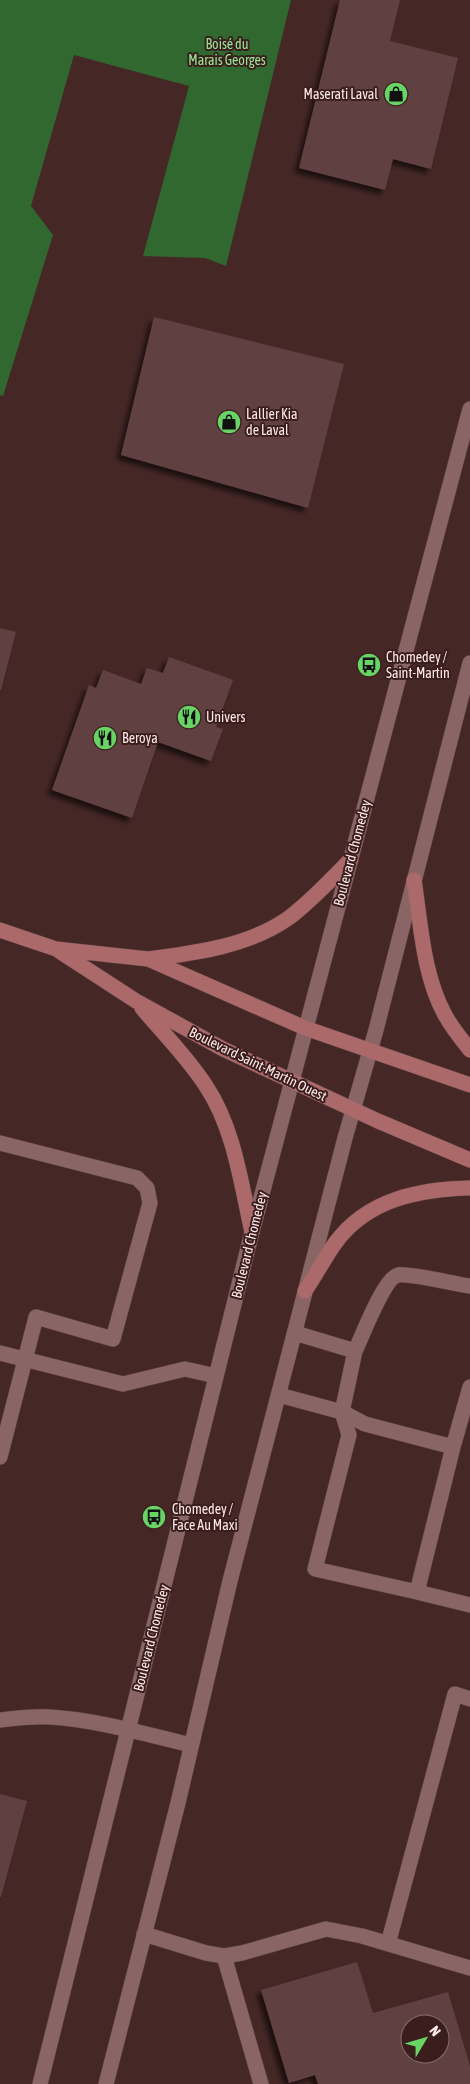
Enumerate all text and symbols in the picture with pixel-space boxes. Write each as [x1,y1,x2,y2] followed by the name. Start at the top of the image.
[188,36,266,68] park label: Boisé du Marais Georges
[383,81,409,107] shop icon: Maserati Laval
[304,86,378,102] place label: Maserati Laval
[246,406,298,438] place label: Lallier Kia de Laval
[216,409,242,435] shop icon: Lallier Kia de Laval
[386,649,450,681] place label: Chomedey / Saint-Martin
[356,652,382,678] bus stop icon: Chomedey / Saint-Martin
[176,704,202,730] restaurant icon: Univers
[206,709,245,725] place label: Univers
[92,725,118,751] restaurant icon: Beroya
[122,730,158,746] place label: Beroya
[330,798,374,908] street label: Boulevard Chomedey
[187,1024,329,1104] street label: Boulevard Saint-Martin Ouest
[228,1190,270,1300] street label: Boulevard Chomedey
[172,1501,238,1533] place label: Chomedey / Face Au Maxi
[141,1504,167,1530] bus stop icon: Chomedey / Face Au Maxi
[130,1583,172,1693] street label: Boulevard Chomedey
[400,2014,450,2064] north arrow
[426,2023,444,2039] text: N

